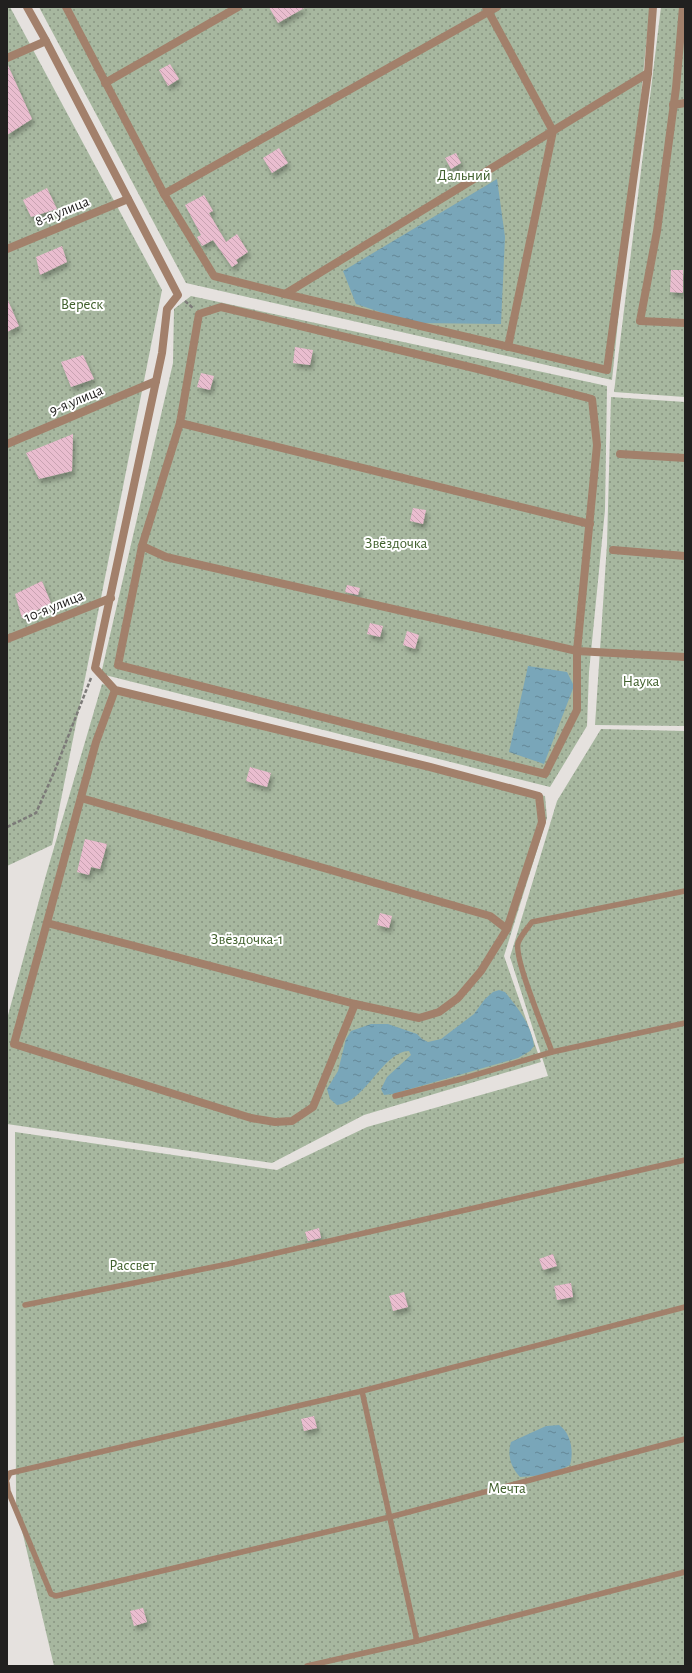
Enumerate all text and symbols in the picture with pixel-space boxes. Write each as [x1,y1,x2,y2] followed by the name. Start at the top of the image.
[437,168,491,183] park label: Дальний
[33,194,91,229] street label: 8-я улица
[61,297,103,312] park label: Вереск
[47,382,105,418] street label: 9-я улица
[365,536,427,551] park label: Звёздочка
[22,588,86,625] street label: 10-я улица
[623,674,660,689] park label: Наука
[211,932,283,947] park label: Звёздочка-1
[109,1258,155,1273] park label: Рассвет
[488,1481,526,1496] park label: Мечта

